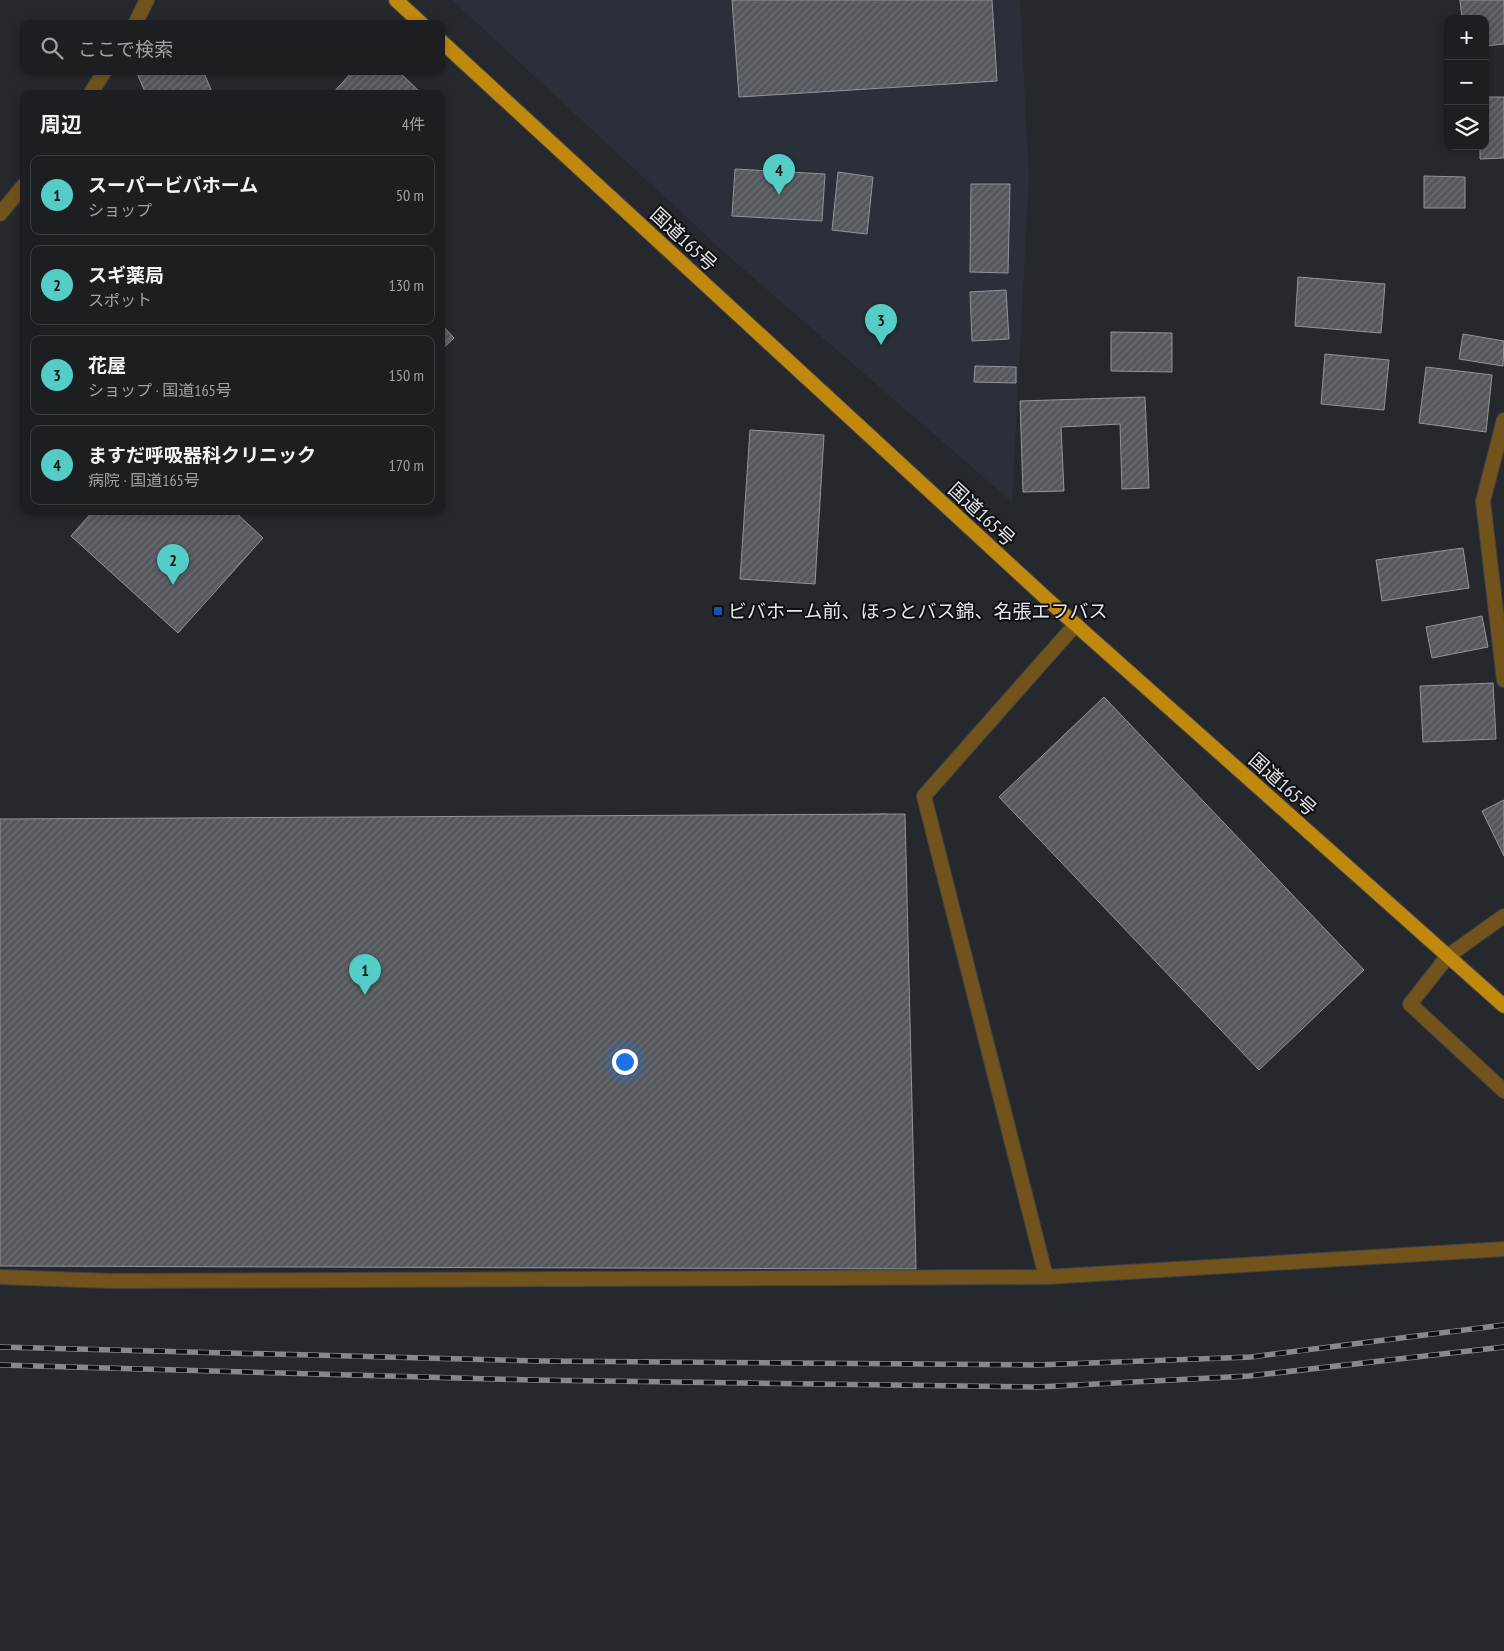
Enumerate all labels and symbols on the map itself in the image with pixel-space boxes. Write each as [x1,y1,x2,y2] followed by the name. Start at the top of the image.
[763,154,795,195] pin: 4
[646,202,722,276] street label: 国道165号
[865,304,897,345] pin: 3
[944,477,1020,551] street label: 国道165号
[157,544,189,585] pin: 2
[728,599,1107,623] place label: ビバホーム前、ほっとバス錦、名張エフバス
[712,605,724,617] marker: ビバホーム前、ほっとバス錦、名張エフバス
[1244,747,1322,821] street label: 国道165号
[349,954,381,995] pin: 1
[612,1049,638,1075] your location

